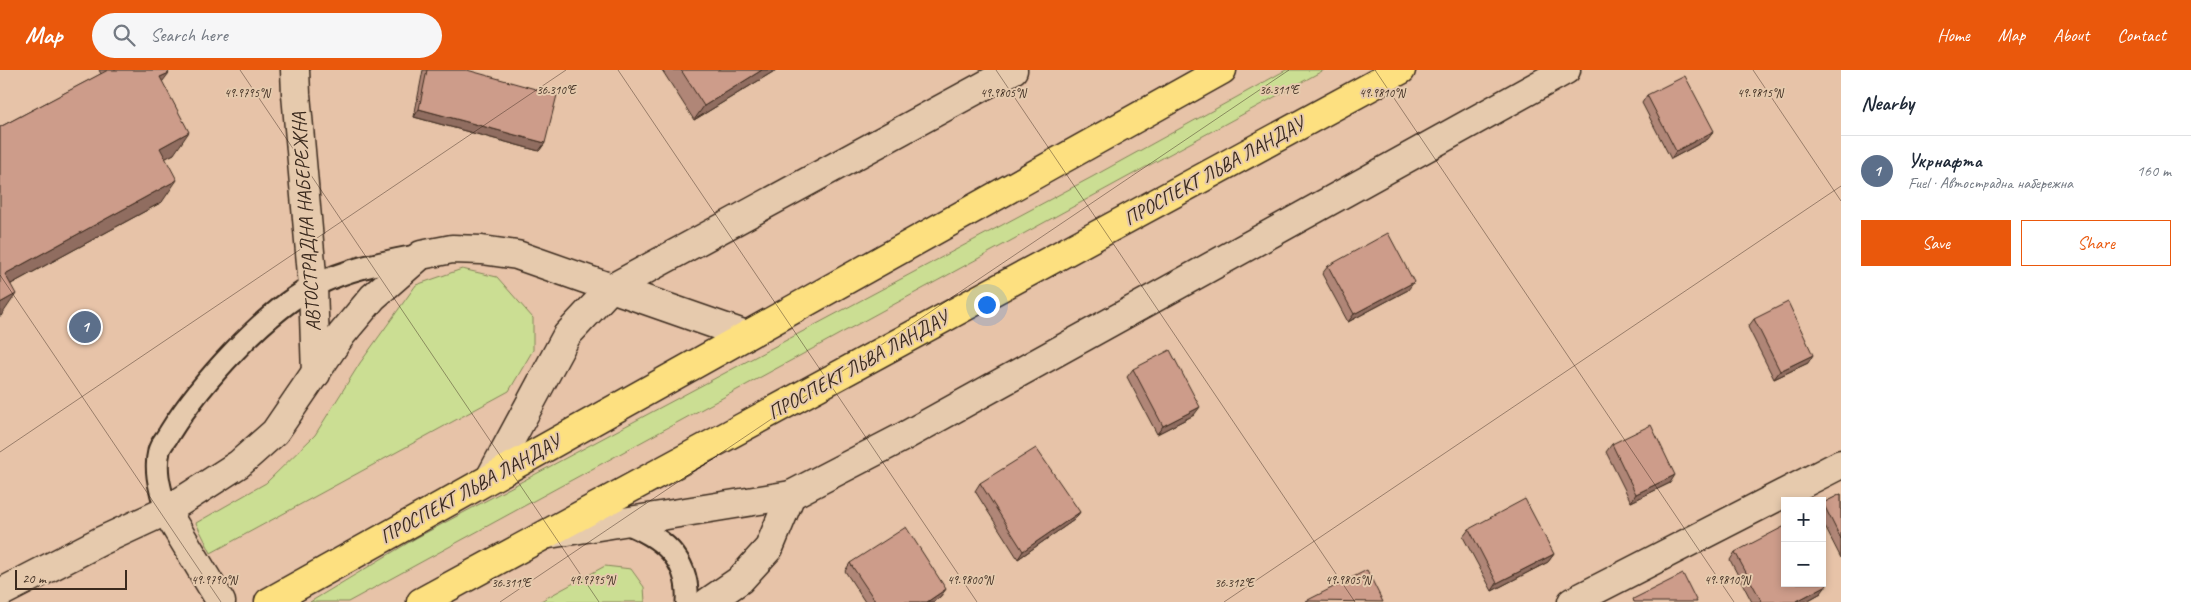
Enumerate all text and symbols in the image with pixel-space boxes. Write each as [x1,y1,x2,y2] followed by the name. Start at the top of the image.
[92,13,442,58] search box
[25,20,62,50] text: Map
[110,21,138,49] icon: search
[150,23,228,47] text: Search here
[1937,24,1970,46] text: Home
[1998,24,2025,46] text: Map
[2053,24,2089,46] text: About
[2117,24,2166,46] text: Contact
[536,82,577,98] text: 36.310°E
[1259,82,1300,98] text: 36.311°E
[224,85,271,101] text: 49.9795°N
[980,85,1027,101] text: 49.9805°N
[1359,85,1406,101] text: 49.9810°N
[1737,85,1784,101] text: 49.9815°N
[1861,90,1914,116] text: Nearby
[1119,110,1311,231] street label: ПРОСПЕКТ ЛЬВА ЛАНДАУ
[286,111,326,332] street label: АВТОСТРАДНА НАБЕРЕЖНА
[1908,149,1982,173] text: Укрнафта
[1873,161,1881,181] text: 1
[2137,161,2171,181] text: 160 m
[1908,173,2073,193] text: Fuel · Автострадна набережна
[1861,220,2011,266] button: Save
[2021,220,2171,266] button: Share
[974,292,1000,318] your location
[763,304,955,425] street label: ПРОСПЕКТ ЛЬВА ЛАНДАУ
[69,308,101,346] pin: 1
[375,428,567,549] street label: ПРОСПЕКТ ЛЬВА ЛАНДАУ
[1781,497,1826,587] map controls
[1781,497,1826,542] button: +
[1781,542,1826,587] button: −
[15,567,128,590] scale bar
[22,570,46,587] text: 20 m
[191,572,238,588] text: 49.9790°N
[569,572,616,588] text: 49.9795°N
[947,572,994,588] text: 49.9800°N
[1325,572,1372,588] text: 49.9805°N
[1704,572,1751,588] text: 49.9810°N
[491,575,532,591] text: 36.311°E
[1214,575,1255,591] text: 36.312°E

